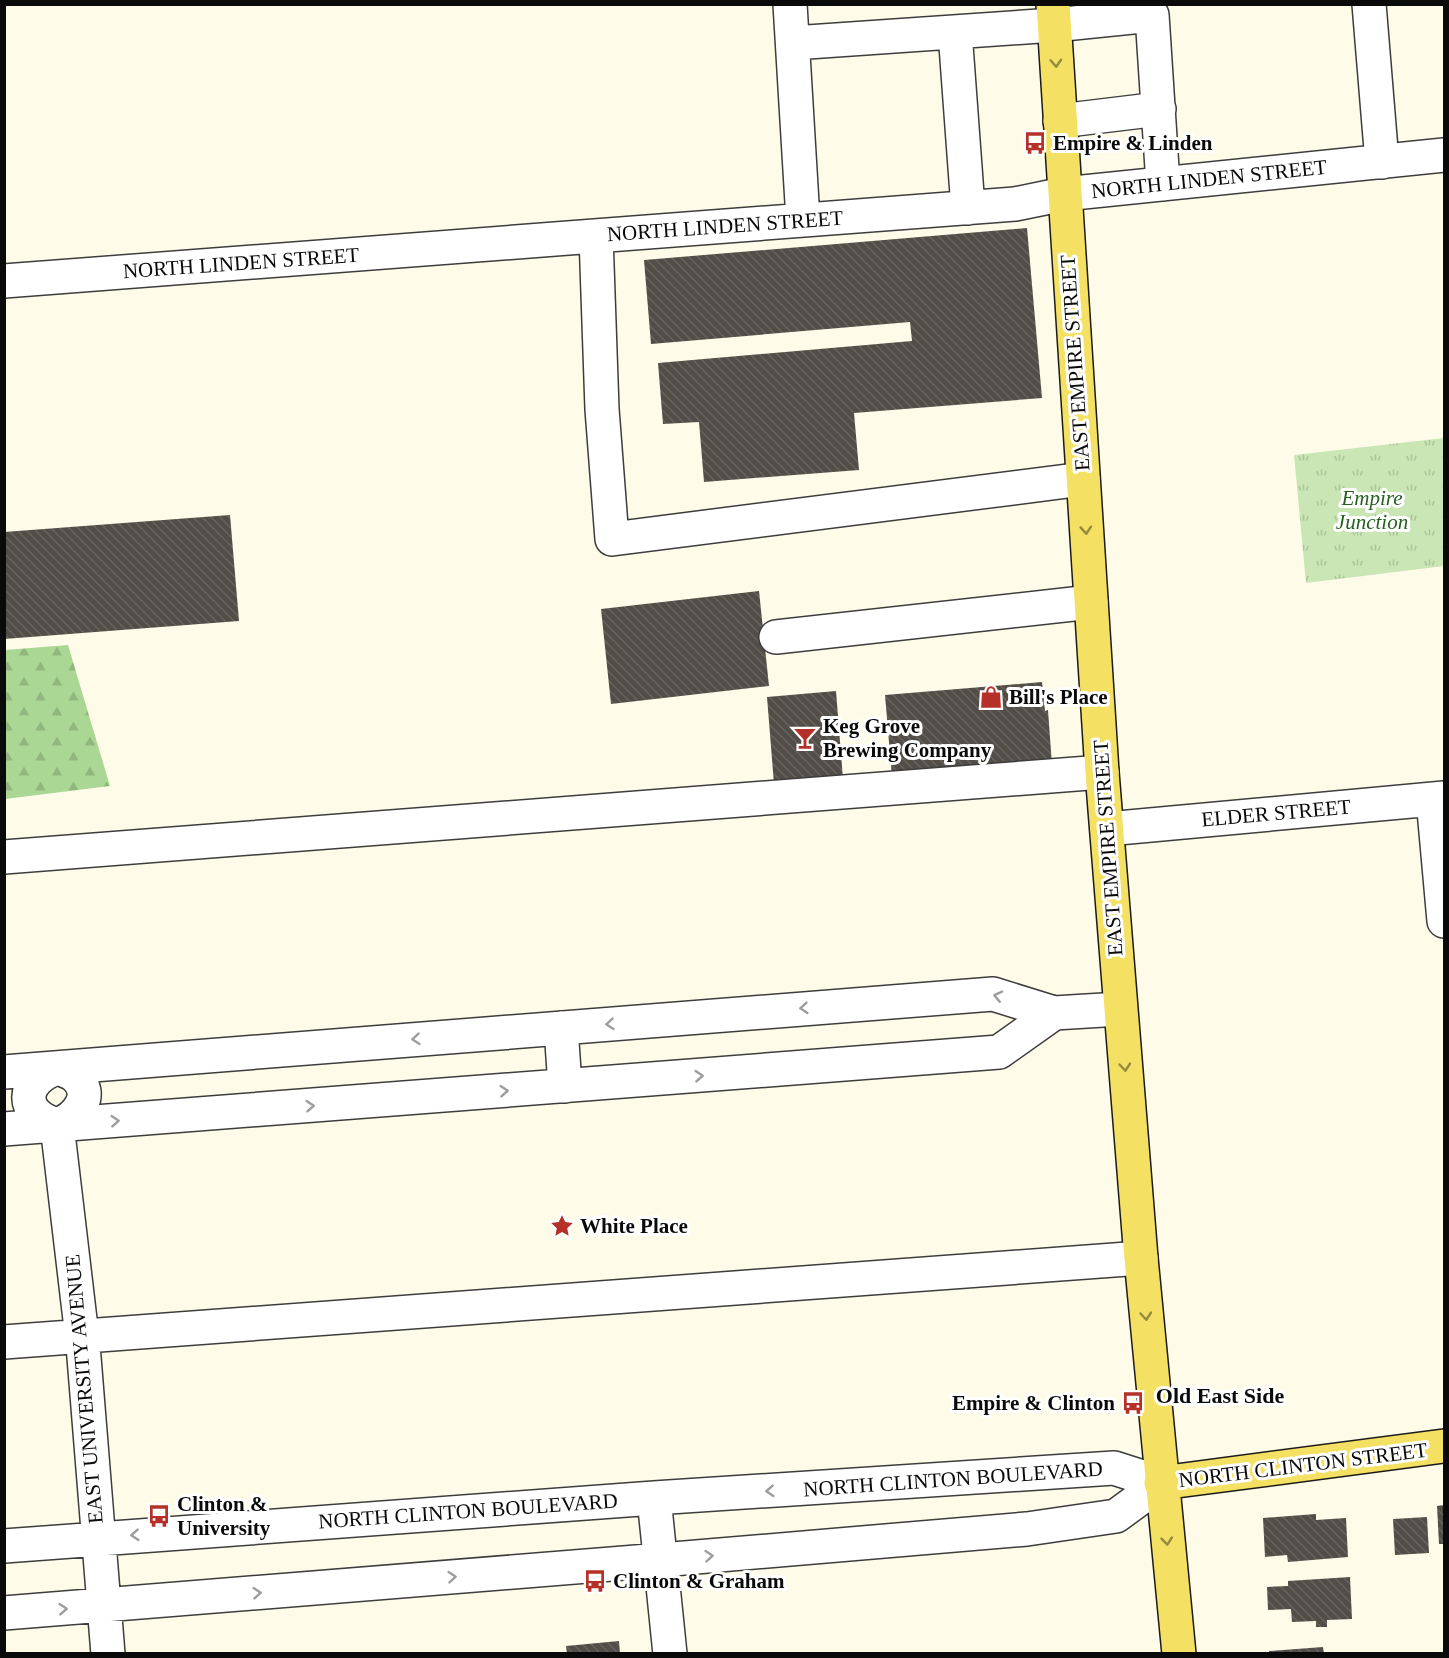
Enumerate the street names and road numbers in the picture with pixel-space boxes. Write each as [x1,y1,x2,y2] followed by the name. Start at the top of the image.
[1090,155,1328,203] street label: NORTH LINDEN STREET
[606,206,844,246] street label: NORTH LINDEN STREET
[122,243,360,283] street label: NORTH LINDEN STREET
[1055,254,1095,472] street label: EAST EMPIRE STREET
[1088,739,1128,957] street label: EAST EMPIRE STREET
[1200,794,1352,831] street label: ELDER STREET
[60,1253,108,1525] street label: EAST UNIVERSITY AVENUE
[1177,1438,1429,1492] street label: NORTH CLINTON STREET
[802,1457,1104,1501] street label: NORTH CLINTON BOULEVARD
[317,1489,619,1533] street label: NORTH CLINTON BOULEVARD

